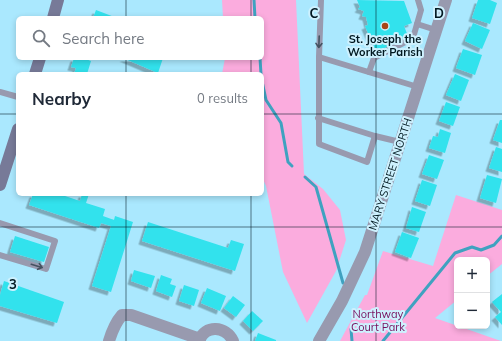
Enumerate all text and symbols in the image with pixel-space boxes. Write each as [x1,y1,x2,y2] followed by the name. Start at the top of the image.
[310,5,319,21] text: C
[434,5,444,21] text: D
[16,16,264,60] search box
[380,21,390,31] marker: St. Joseph the Worker Parish
[30,27,52,49] icon: search
[62,29,144,48] text: Search here
[347,32,423,59] place label: St. Joseph the Worker Parish
[315,36,323,49] one-way arrow
[32,88,91,109] text: Nearby
[197,90,248,106] text: 0 results
[365,116,415,232] street label: MARY STREET NORTH
[454,257,490,329] map controls
[454,257,490,293] button: +
[31,263,44,270] one-way arrow
[9,276,17,292] text: 3
[454,293,490,329] button: −
[351,307,405,334] park label: Northway Court Park

